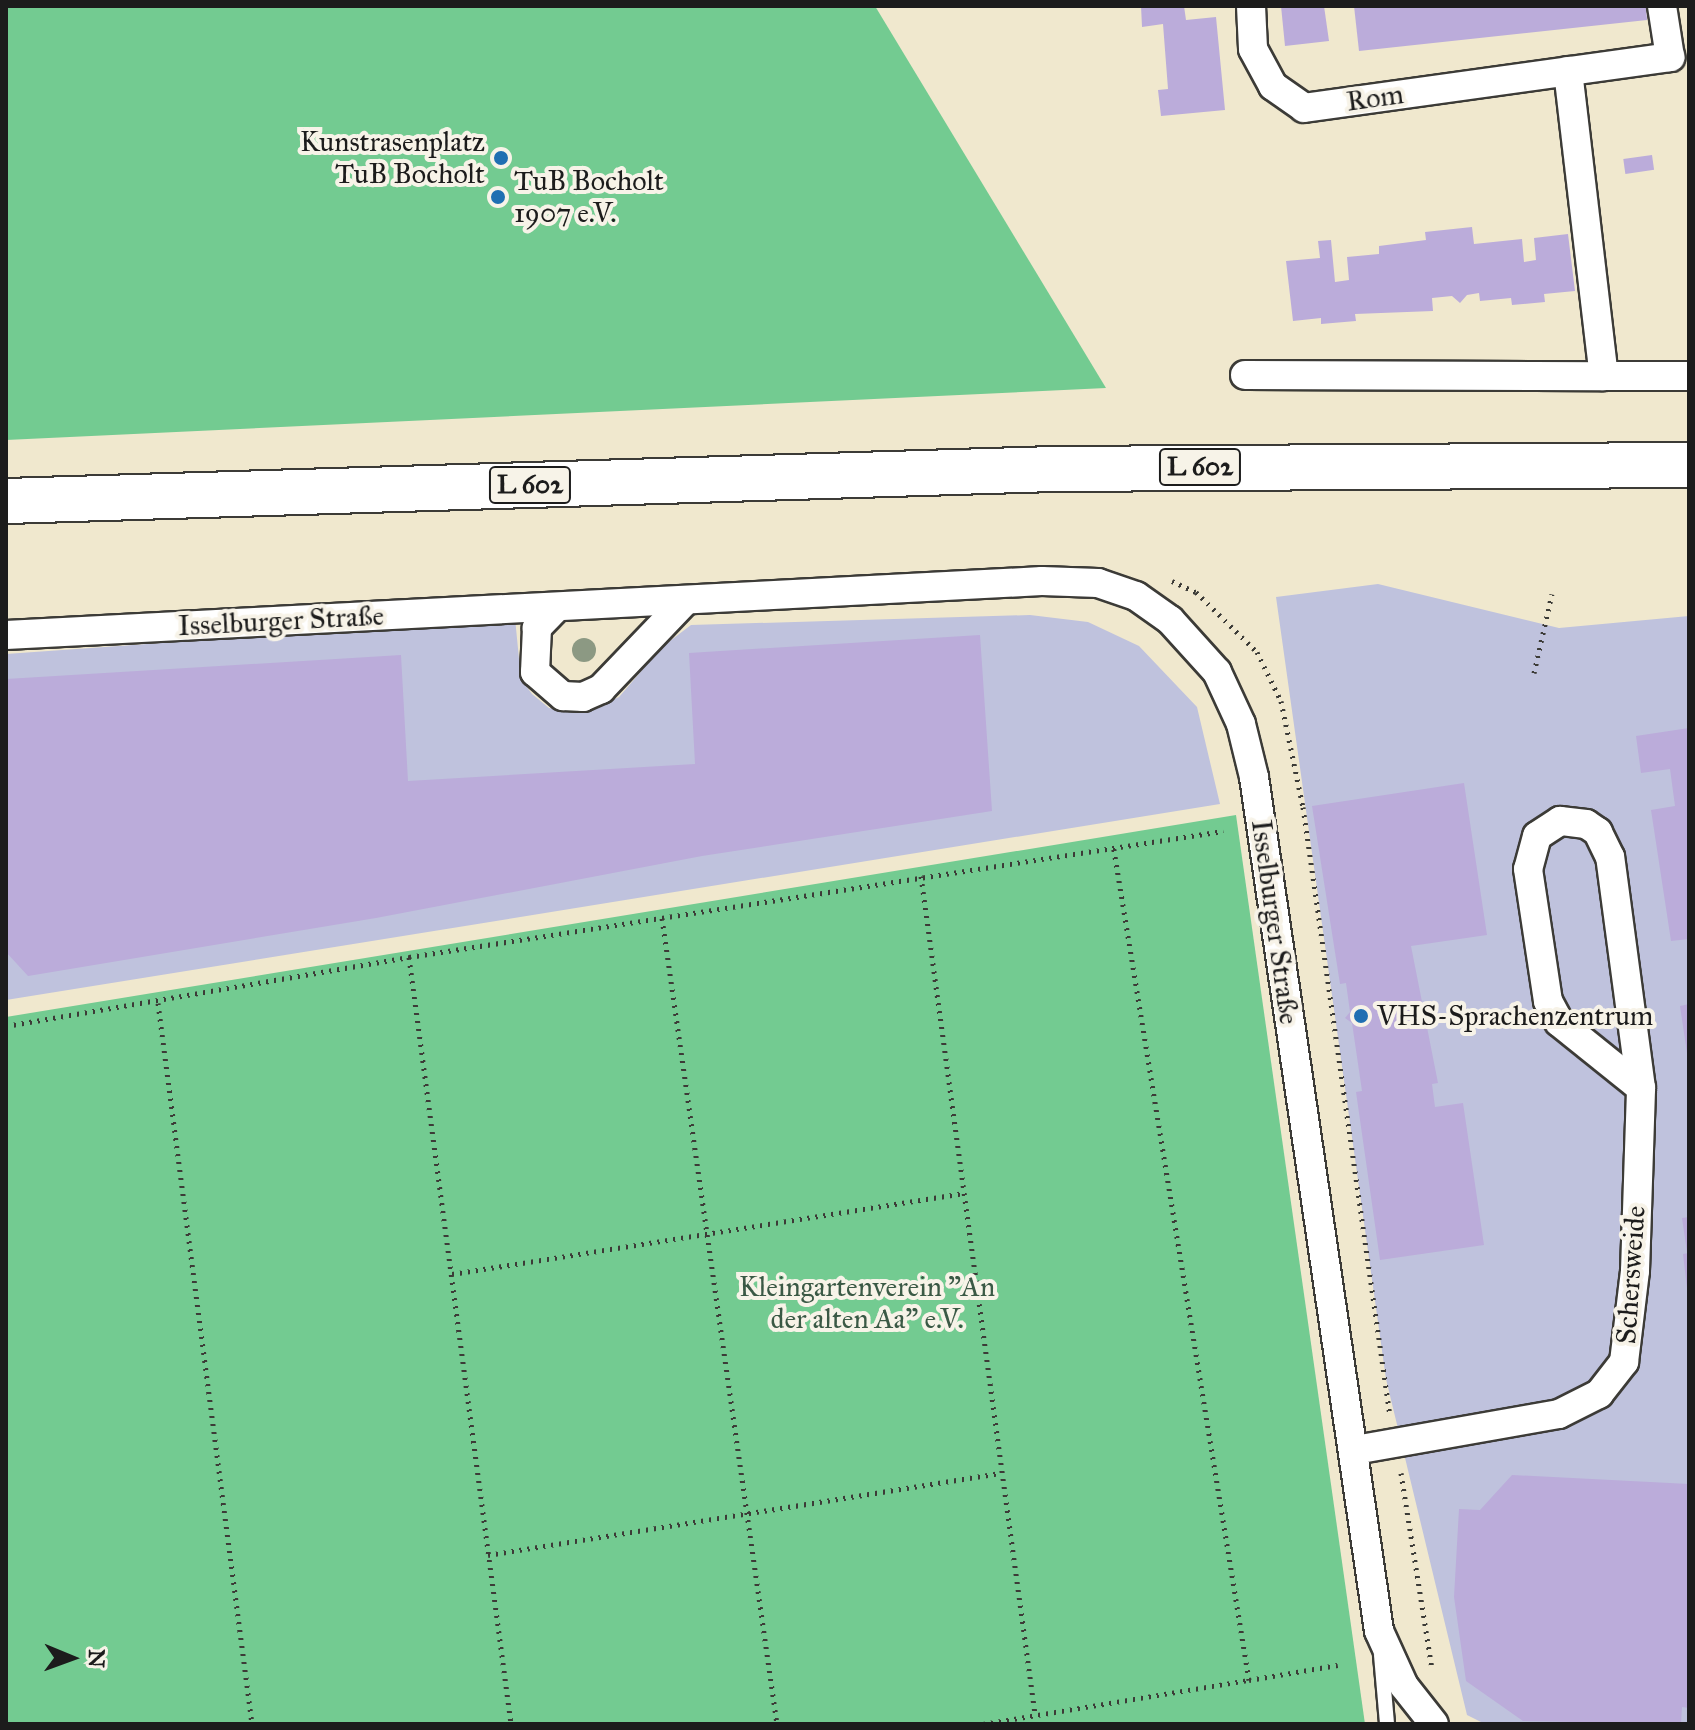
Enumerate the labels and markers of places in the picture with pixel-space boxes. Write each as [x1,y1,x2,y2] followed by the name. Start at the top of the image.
[300,125,485,191] place label: Kunstrasenplatz TuB Bocholt
[492,149,510,167] marker: Kunstrasenplatz TuB Bocholt
[514,164,664,230] place label: TuB Bocholt 1907 e.V.
[489,188,507,206] marker: TuB Bocholt 1907 e.V.
[1377,999,1653,1033] place label: VHS-Sprachenzentrum
[1352,1007,1370,1025] marker: VHS-Sprachenzentrum

